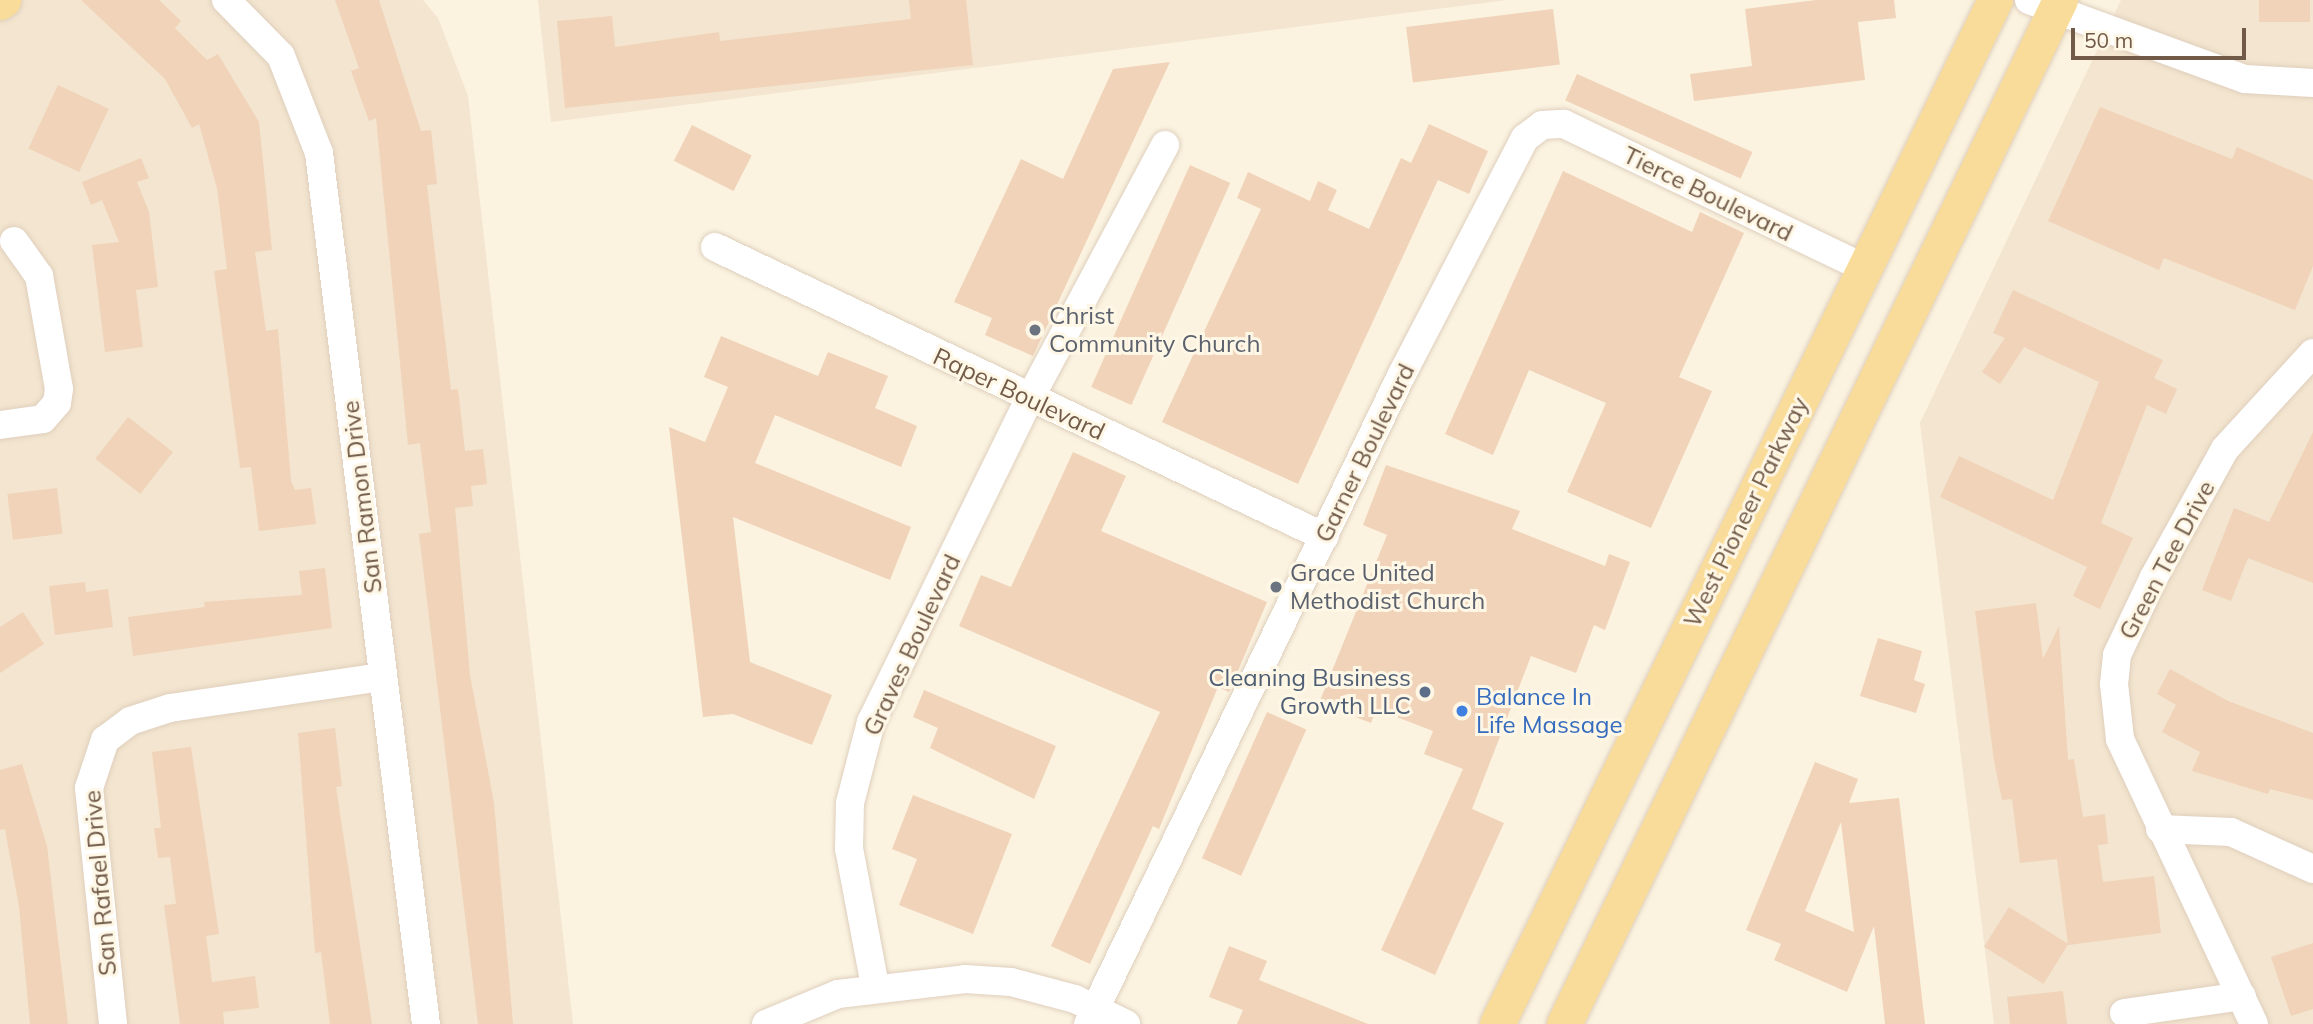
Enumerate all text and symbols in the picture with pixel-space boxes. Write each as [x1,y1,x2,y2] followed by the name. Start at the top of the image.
[2075,14,2250,58] scale bar
[2084,27,2133,53] text: 50 m
[1618,140,1798,248] street label: Tierce Boulevard
[1049,302,1260,358] place label: Christ Community Church
[1027,322,1043,338] marker: Christ Community Church
[929,342,1109,446] street label: Raper Boulevard
[1309,359,1421,547] street label: Garner Boulevard
[1678,392,1814,632] street label: West Pioneer Parkway
[336,399,388,595] street label: San Ramon Drive
[2113,476,2221,644] street label: Green Tee Drive
[857,550,967,740] street label: Graves Boulevard
[1290,559,1485,615] place label: Grace United Methodist Church
[1268,579,1284,595] marker: Grace United Methodist Church
[1208,664,1411,720] place label: Cleaning Business Growth LLC
[1476,683,1623,739] place label: Balance In Life Massage
[1417,684,1433,700] marker: Cleaning Business Growth LLC
[1454,703,1470,719] marker: Balance In Life Massage
[78,789,122,977] street label: San Rafael Drive

